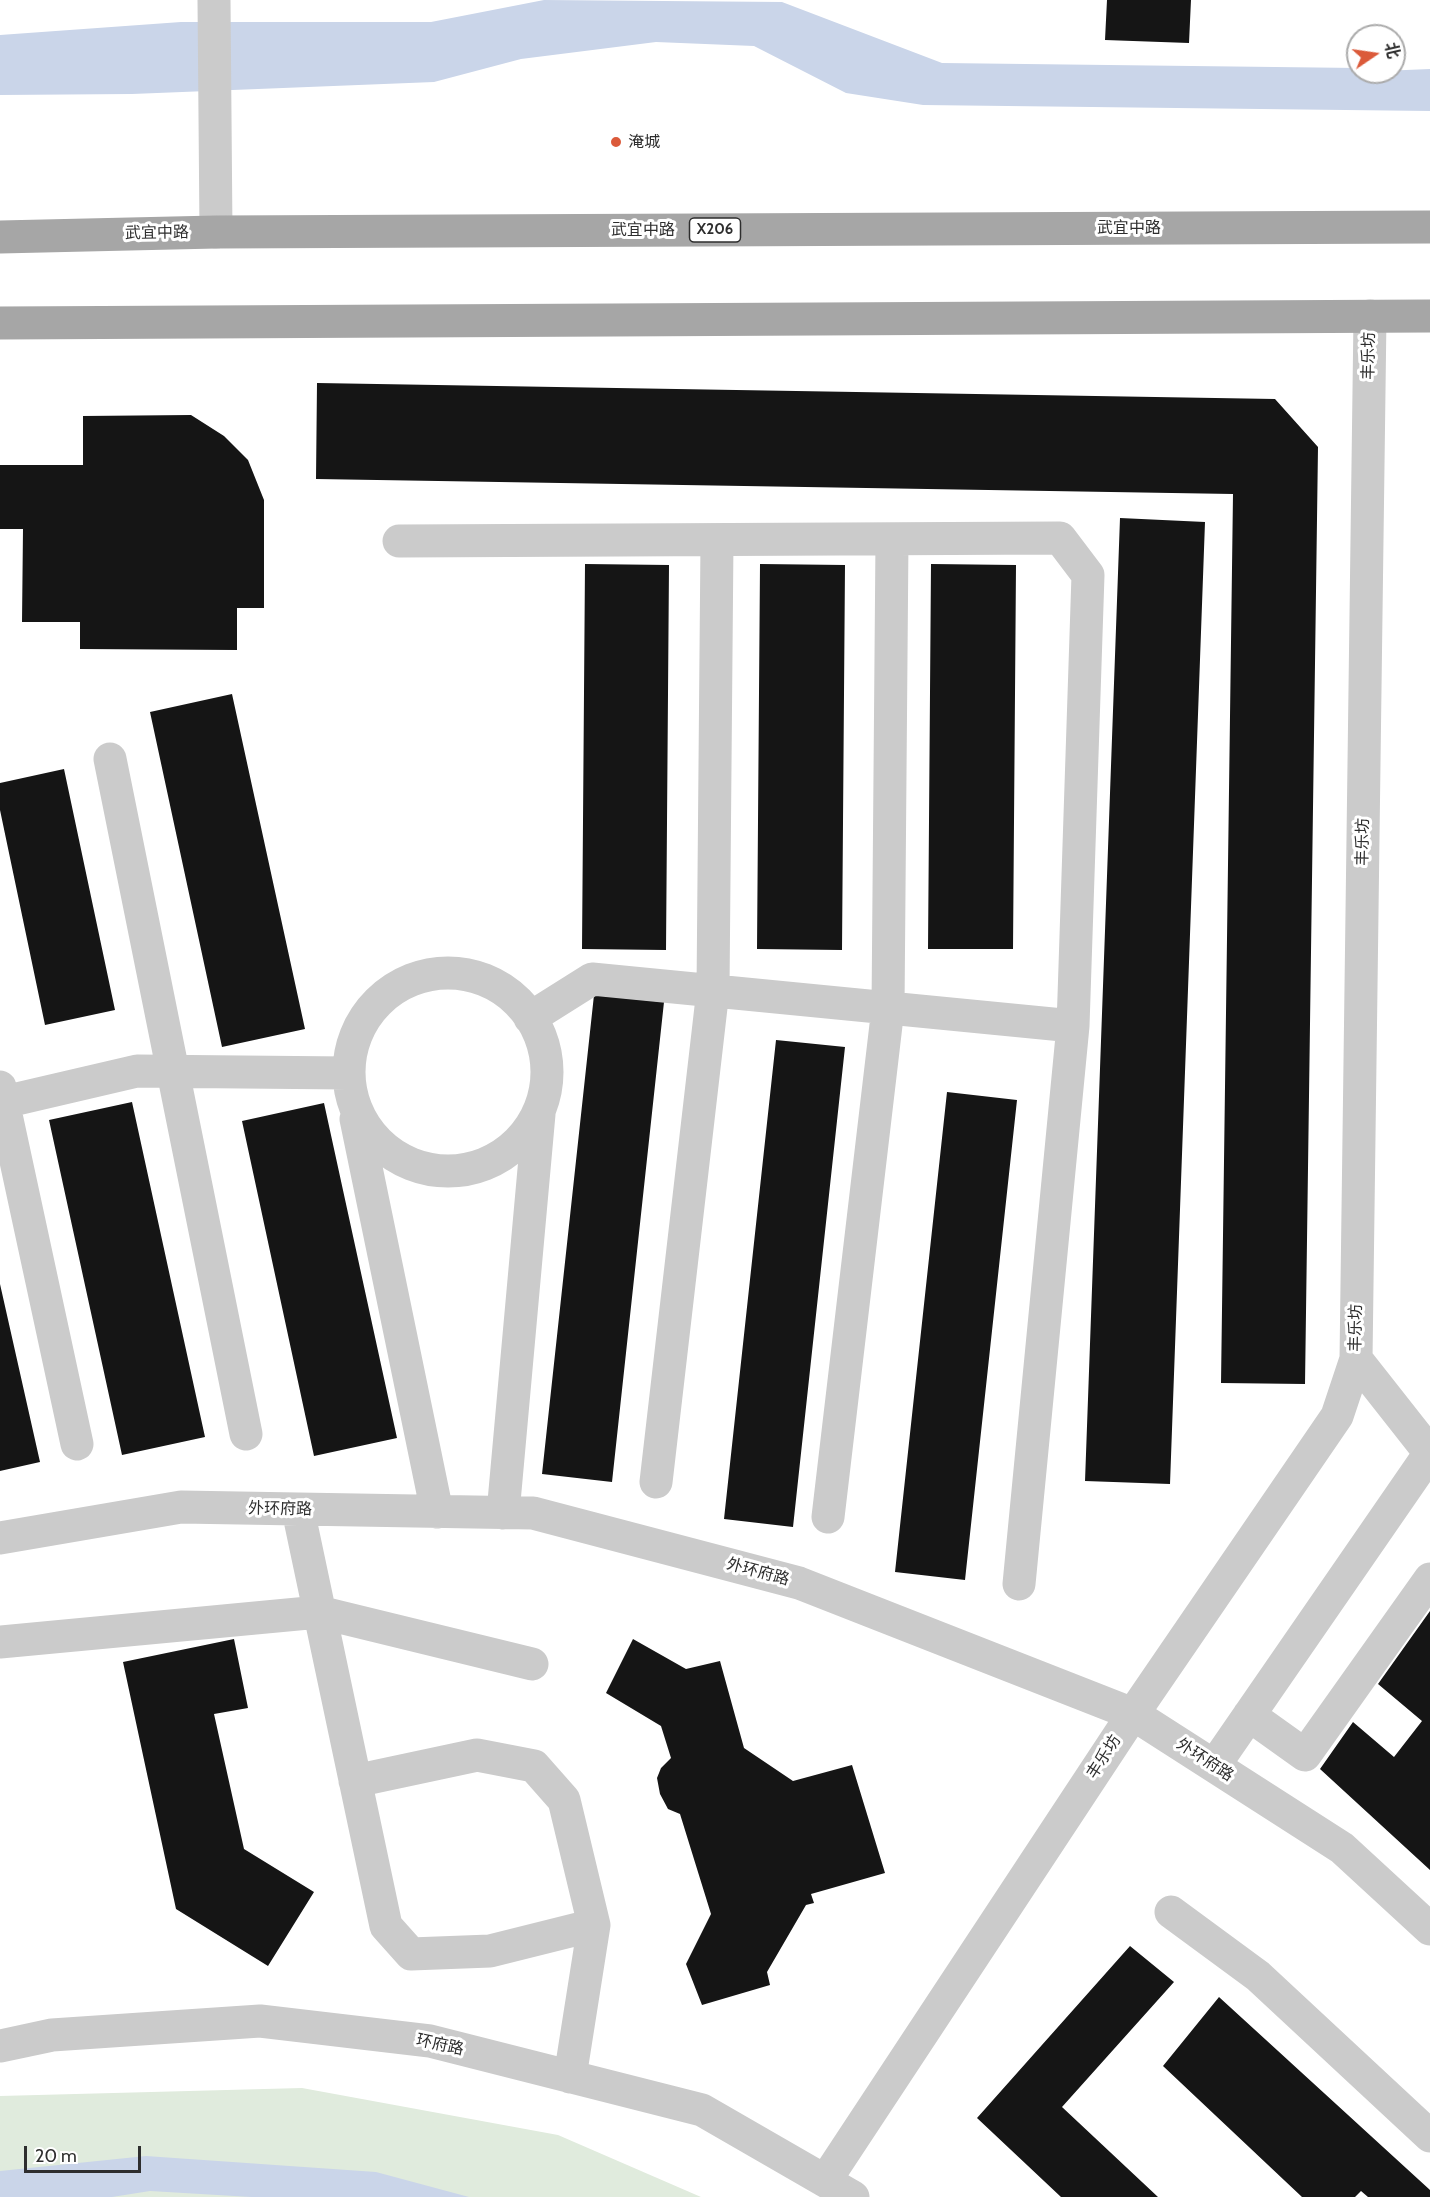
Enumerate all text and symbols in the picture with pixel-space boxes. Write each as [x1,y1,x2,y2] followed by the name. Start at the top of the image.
[1346,24,1406,84] north arrow
[1381,40,1403,60] text: 北
[628,132,660,152] place label: 淹城
[609,135,623,149] marker: 淹城
[690,218,740,242] road number: X206
[1097,218,1161,238] street label: 武宜中路
[611,220,675,240] street label: 武宜中路
[125,223,189,243] street label: 武宜中路
[1359,332,1379,380] street label: 丰乐坊
[1353,818,1373,866] street label: 丰乐坊
[1346,1304,1366,1352] street label: 丰乐坊
[248,1499,312,1519] street label: 外环府路
[725,1554,791,1590] street label: 外环府路
[1083,1732,1125,1782] street label: 丰乐坊
[1173,1735,1237,1785] street label: 外环府路
[415,2031,465,2059] street label: 环府路
[27,2134,144,2172] scale bar
[35,2145,77,2167] text: 20 m

